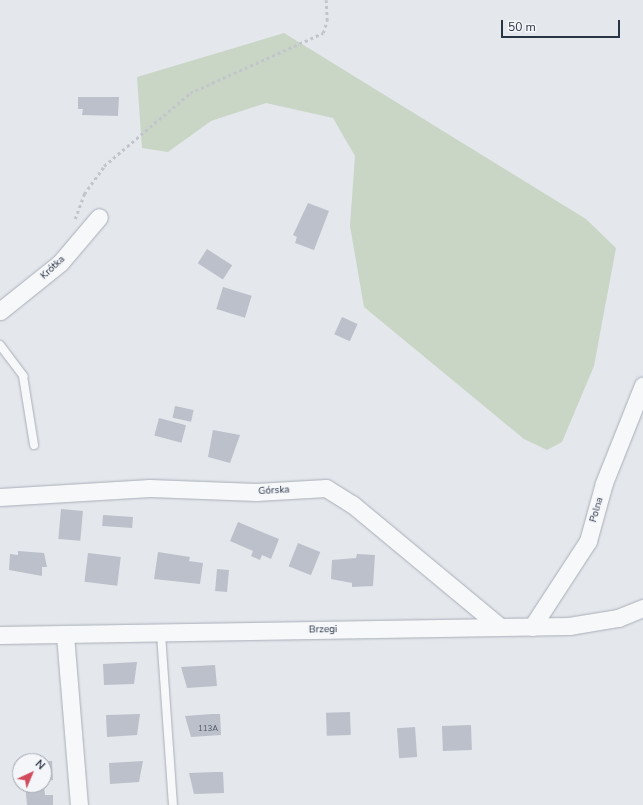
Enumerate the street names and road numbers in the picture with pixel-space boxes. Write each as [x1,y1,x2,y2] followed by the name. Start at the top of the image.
[38,254,68,282] street label: Krótka
[258,484,290,498] street label: Górska
[588,496,606,524] street label: Polna
[309,624,337,636] street label: Brzegi

